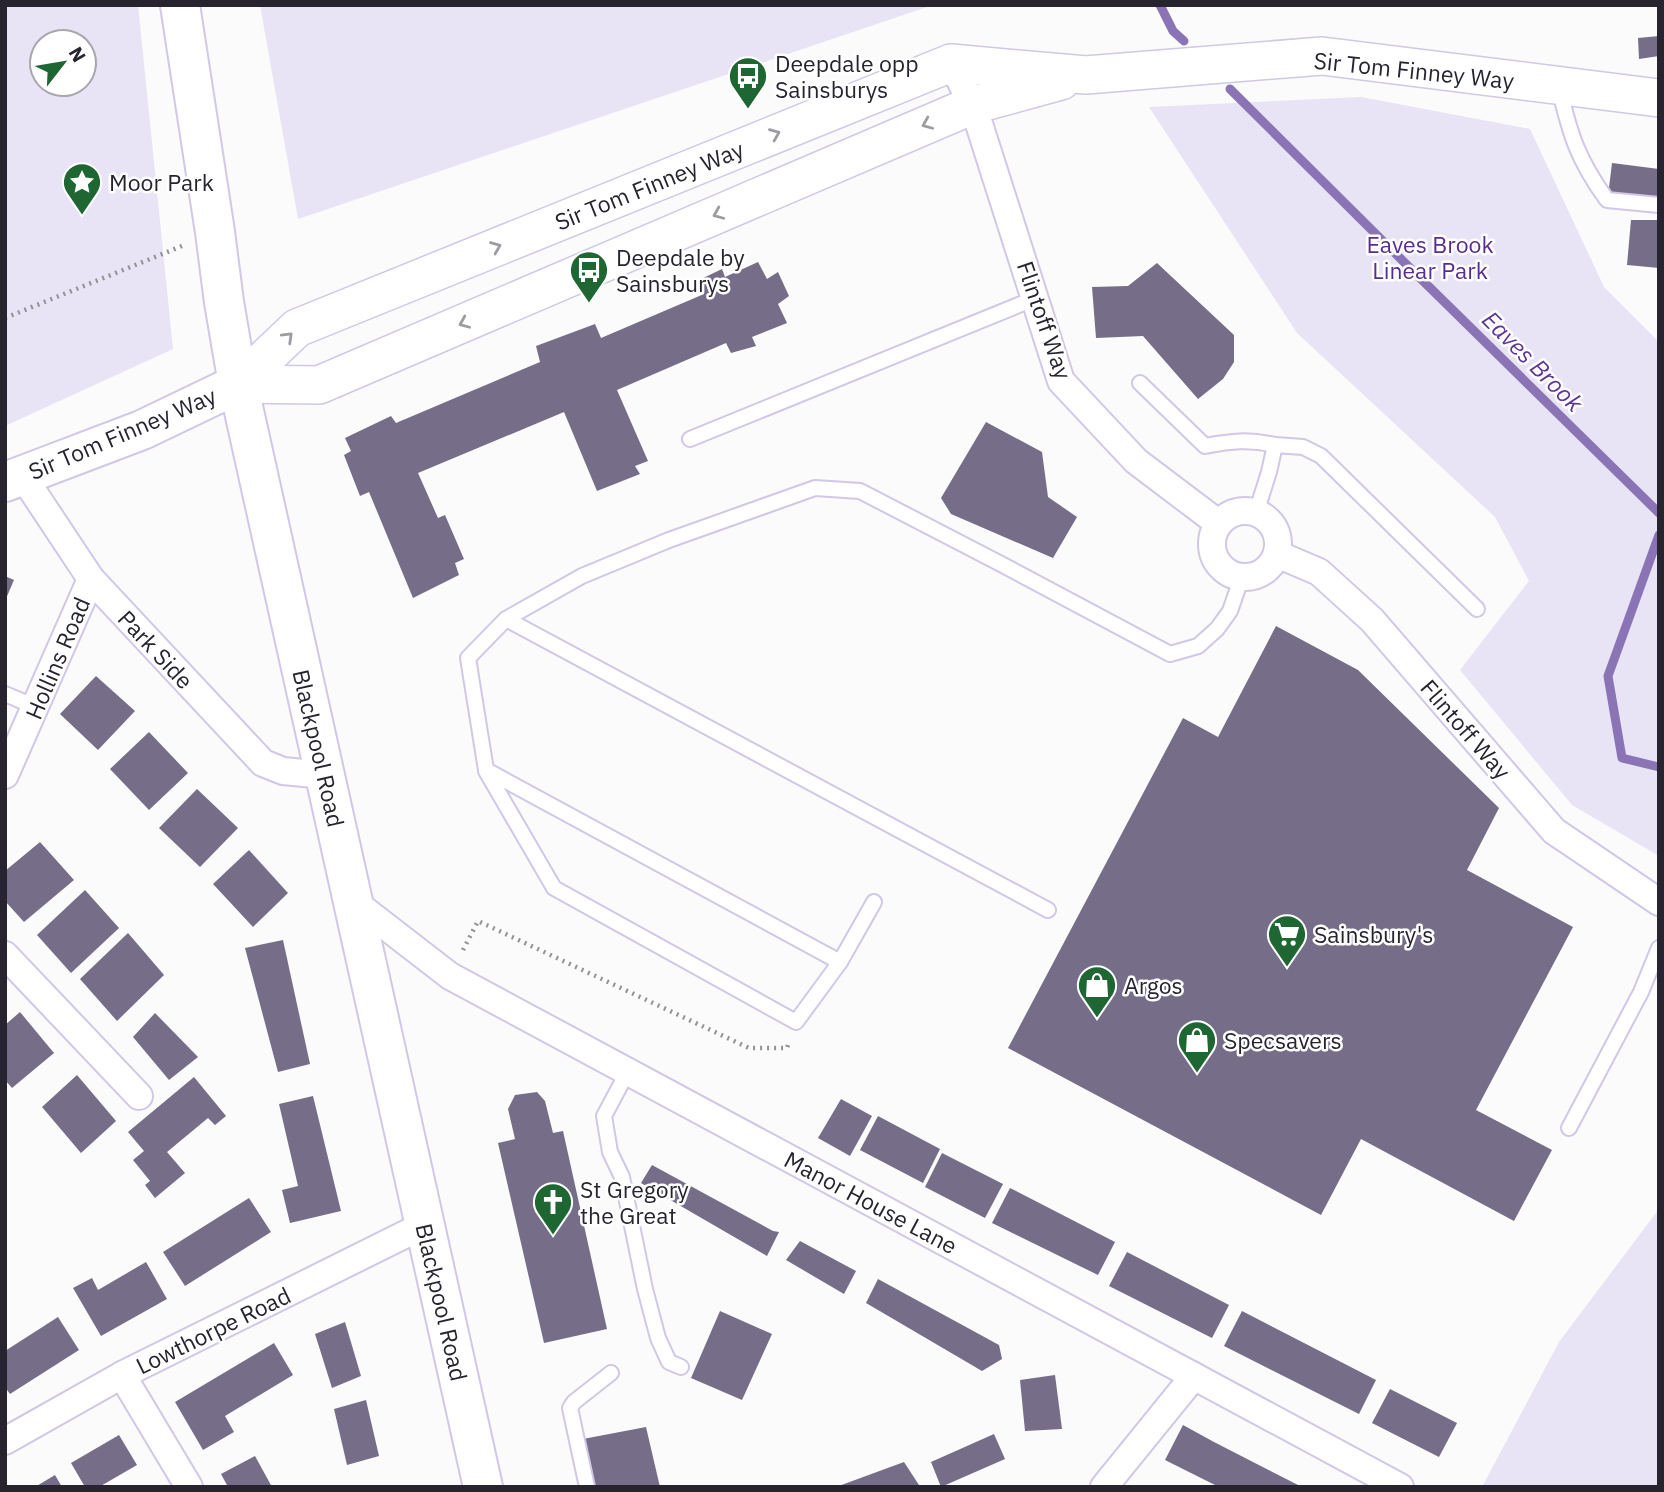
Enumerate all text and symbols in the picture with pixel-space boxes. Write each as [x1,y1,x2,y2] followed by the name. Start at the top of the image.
[28,28,98,98] north arrow
[64,42,91,66] text: N
[1312,45,1516,95] street label: Sir Tom Finney Way
[775,48,919,104] place label: Deepdale opp Sainsburys
[727,55,769,110] bus stop icon: Deepdale opp Sainsburys
[922,116,935,130] one-way arrow
[768,129,780,143] one-way arrow
[550,133,748,237] street label: Sir Tom Finney Way
[61,161,103,216] place icon: Moor Park
[109,167,214,197] place label: Moor Park
[713,206,726,220] one-way arrow
[1366,229,1494,285] park label: Eaves Brook Linear Park
[489,242,501,256] one-way arrow
[616,242,745,298] place label: Deepdale by Sainsburys
[568,249,610,304] bus stop icon: Deepdale by Sainsburys
[1011,257,1079,383] street label: Flintoff Way
[1476,304,1591,419] water label: Eaves Brook
[459,314,471,328] one-way arrow
[280,332,293,345] one-way arrow
[24,380,221,486] street label: Sir Tom Finney Way
[18,592,96,724] street label: Hollins Road
[112,603,200,695] street label: Park Side
[286,666,352,830] street label: Blackpool Road
[1414,673,1518,786] street label: Flintoff Way
[1266,913,1308,968] supermarket icon: Sainsbury's
[1314,919,1433,949] place label: Sainsbury's
[1076,964,1118,1019] shop icon: Argos
[1124,970,1183,1000] place label: Argos
[1176,1019,1218,1074] shop icon: Specsavers
[1224,1025,1342,1055] place label: Specsavers
[779,1144,963,1260] street label: Manor House Lane
[580,1174,689,1230] place label: St Gregory the Great
[532,1181,574,1236] church icon: St Gregory the Great
[409,1220,475,1384] street label: Blackpool Road
[131,1280,295,1380] street label: Lowthorpe Road

